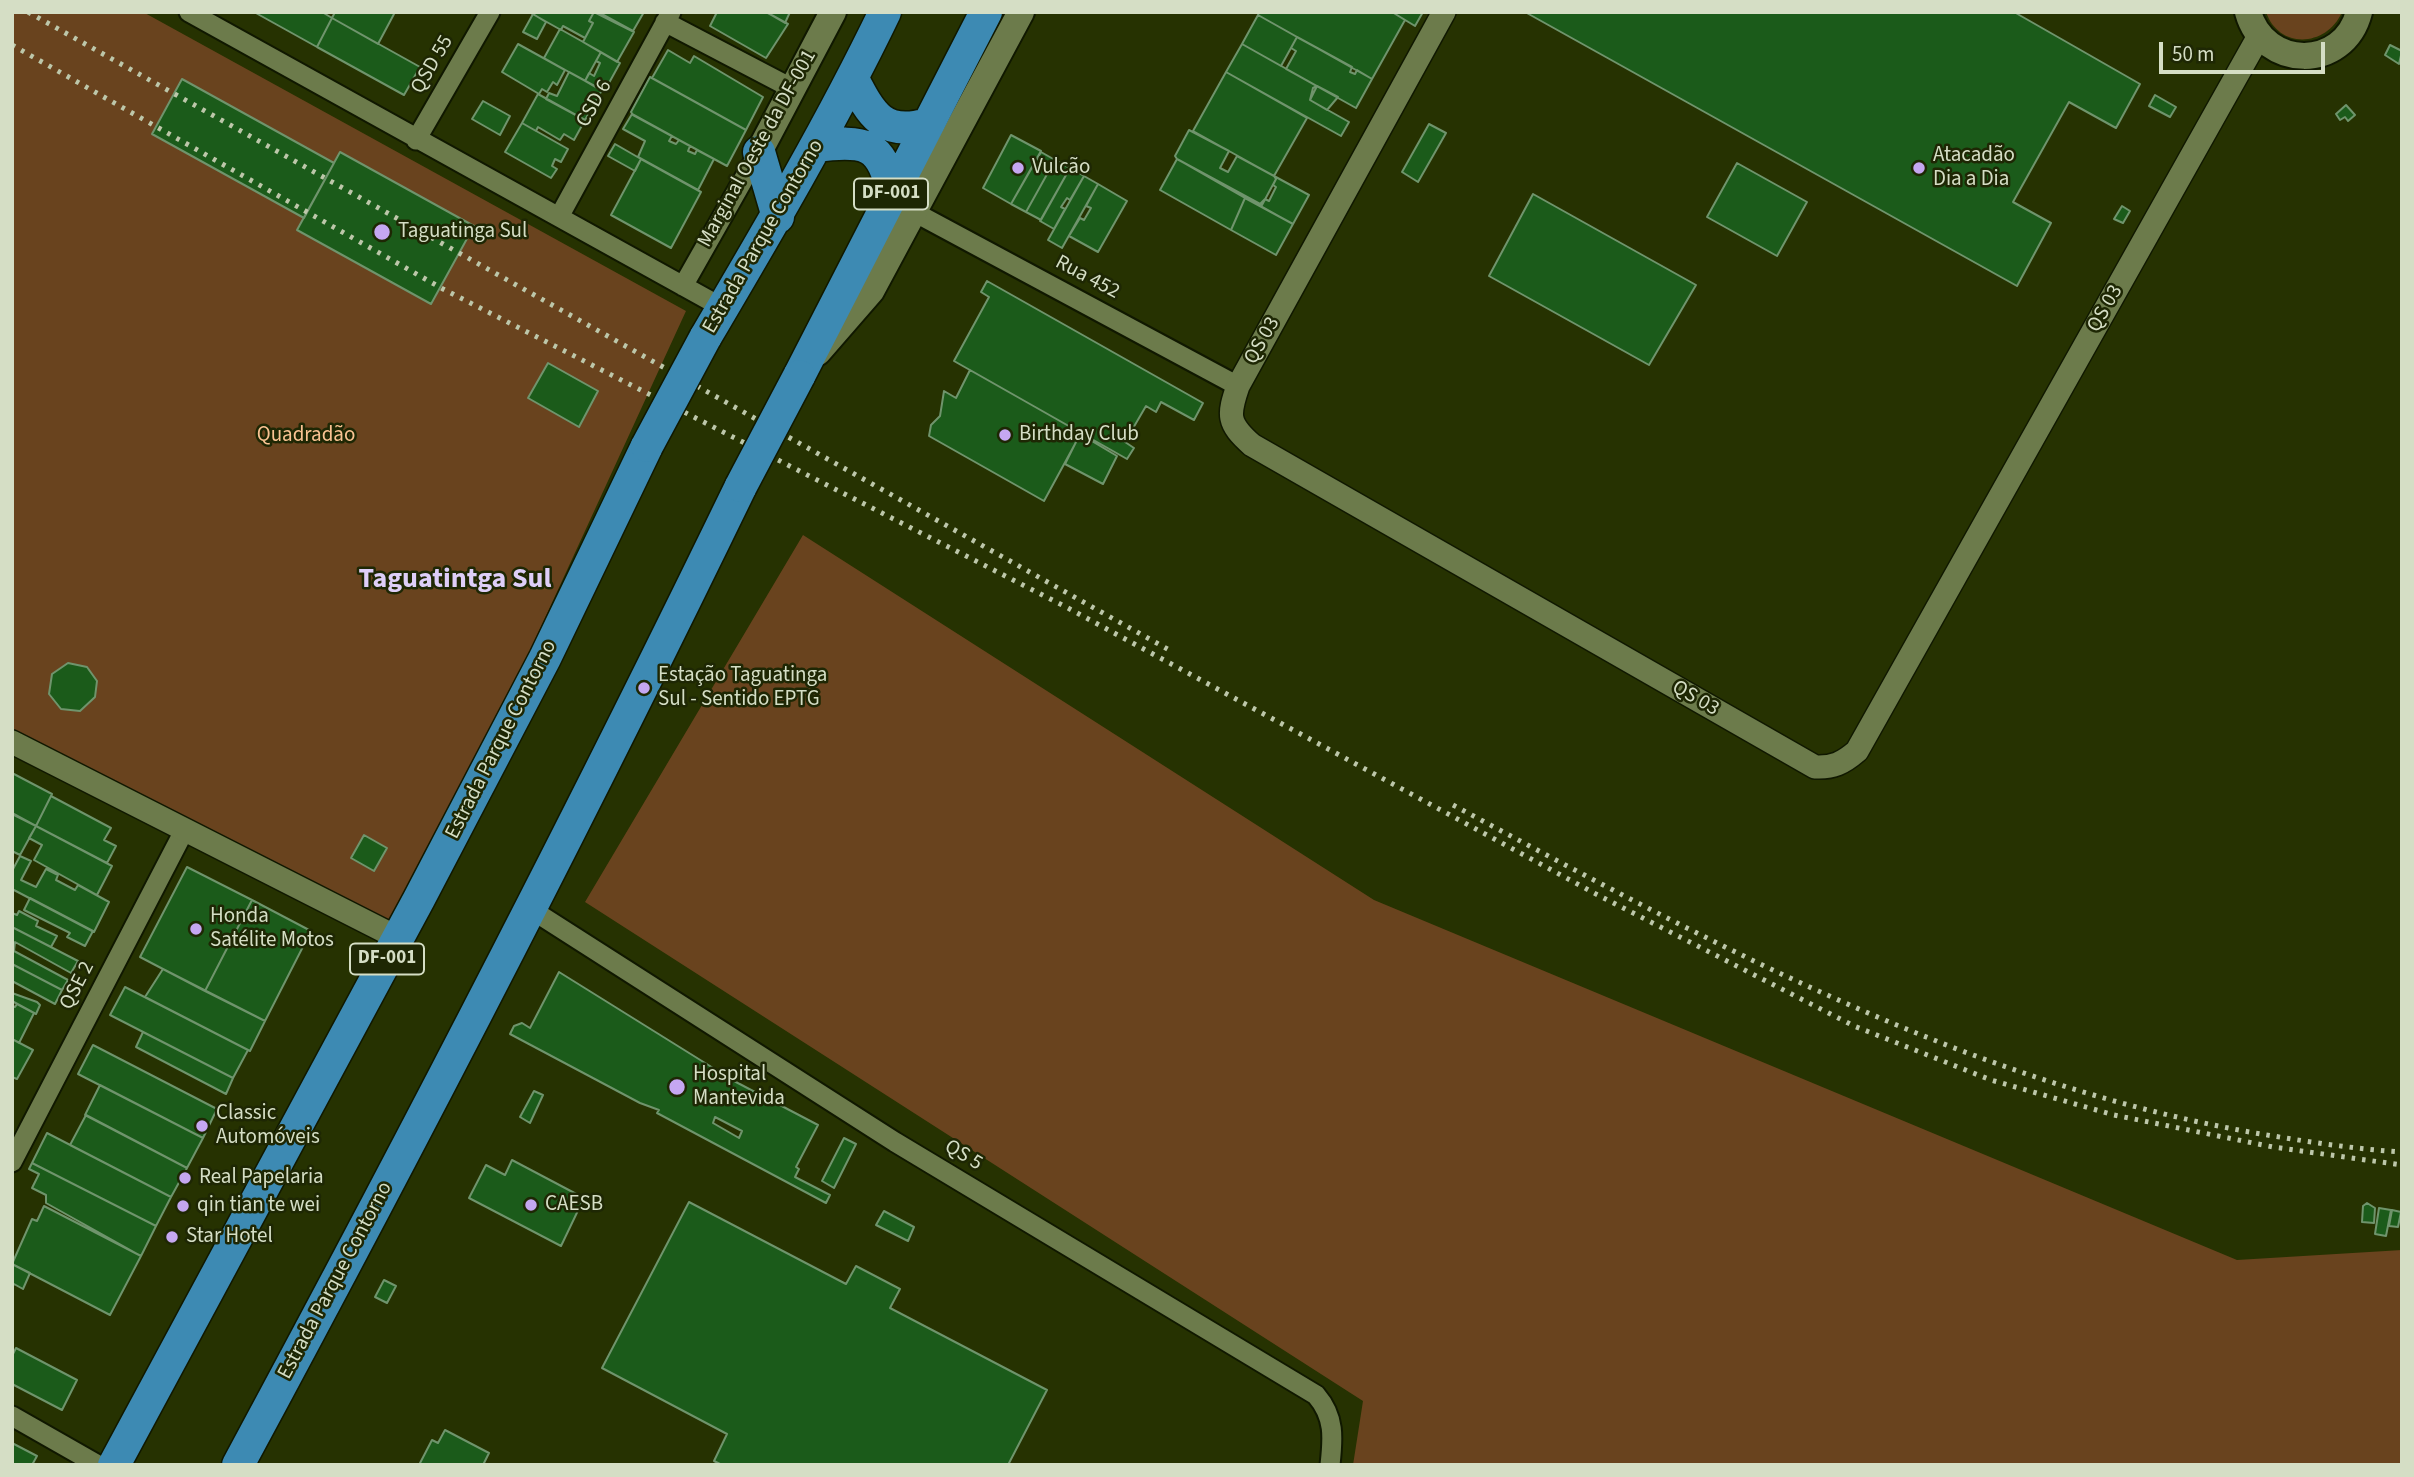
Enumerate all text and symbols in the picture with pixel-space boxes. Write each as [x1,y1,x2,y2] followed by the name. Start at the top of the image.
[2162,28,2328,72] scale bar
[406,31,460,99] street label: QSD 55
[2172,39,2214,69] text: 50 m
[693,46,823,252] street label: Marginal Oeste da DF-001
[572,76,618,132] street label: CSD 6
[698,135,830,339] street label: Estrada Parque Contorno
[1933,143,2015,193] place label: Atacadão Dia a Dia
[1032,155,1090,181] place label: Vulcão
[1010,160,1026,176] marker: Vulcão
[1911,160,1927,176] marker: Atacadão Dia a Dia
[854,178,928,210] road number: DF-001
[398,219,527,245] place label: Taguatinga Sul
[372,222,392,242] marker: Taguatinga Sul
[1050,251,1124,305] street label: Rua 452
[2083,281,2129,337] street label: QS 03
[1240,313,1286,369] street label: QS 03
[1019,422,1139,448] place label: Birthday Club
[257,423,355,449] park label: Quadradão
[997,427,1013,443] marker: Birthday Club
[359,564,551,598] district label: Taguatintga Sul
[441,636,563,844] street label: Estrada Parque Contorno
[658,663,827,713] place label: Estação Taguatinga Sul - Sentido EPTG
[1667,676,1723,722] street label: QS 03
[636,680,652,696] marker: Estação Taguatinga Sul - Sentido EPTG
[210,904,334,954] place label: Honda Satélite Motos
[188,921,204,937] marker: Honda Satélite Motos
[350,944,424,974] road number: DF-001
[55,958,101,1014] street label: QSE 2
[693,1062,785,1112] place label: Hospital Mantevida
[667,1077,687,1097] marker: Hospital Mantevida
[216,1101,320,1151] place label: Classic Automóveis
[194,1118,210,1134] marker: Classic Automóveis
[939,1135,987,1177] street label: QS 5
[199,1165,324,1191] place label: Real Papelaria
[177,1170,193,1186] marker: Real Papelaria
[273,1178,399,1384] street label: Estrada Parque Contorno
[545,1192,603,1218] place label: CAESB
[197,1193,320,1219] place label: qin tian te wei
[523,1197,539,1213] marker: CAESB
[175,1198,191,1214] marker: qin tian te wei
[186,1224,273,1250] place label: Star Hotel
[164,1229,180,1245] marker: Star Hotel

